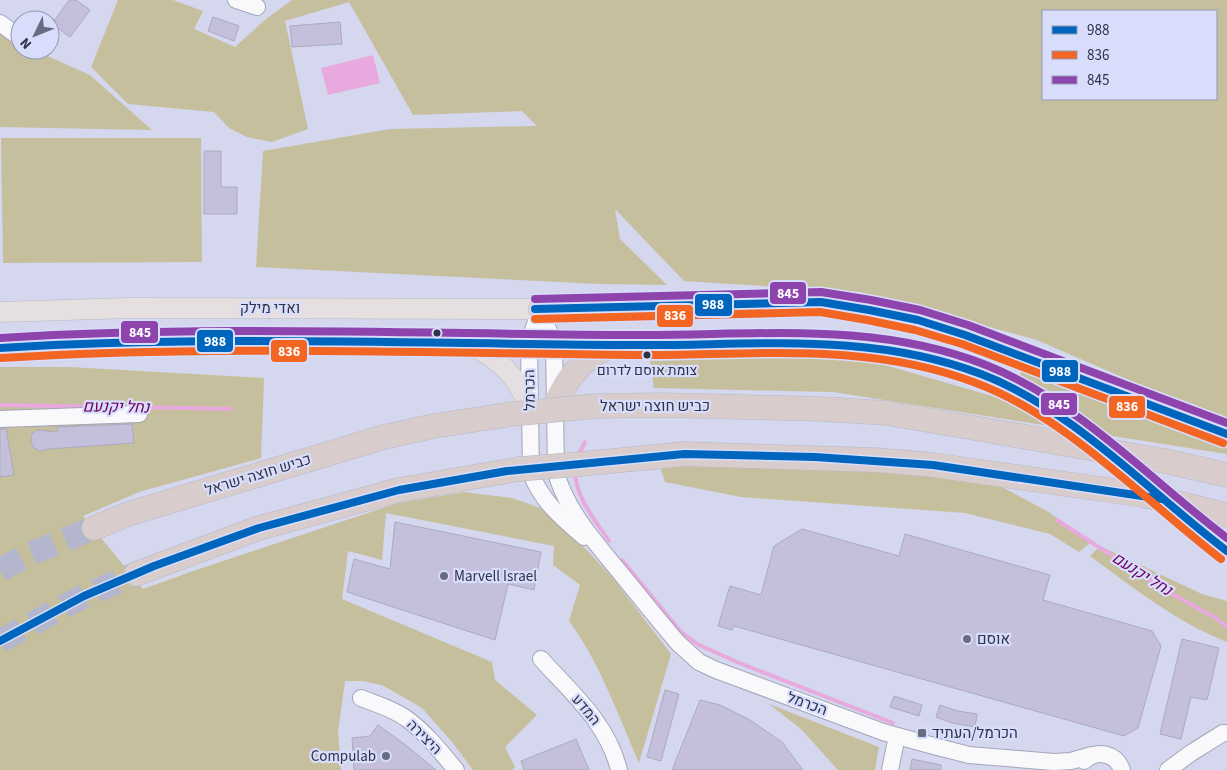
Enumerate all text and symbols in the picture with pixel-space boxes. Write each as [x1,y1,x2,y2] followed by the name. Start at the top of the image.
[10,10,60,60] north arrow
[1042,10,1217,100] legend
[1087,20,1109,41] text: 988
[16,33,37,53] text: N
[1087,45,1109,66] text: 836
[1087,70,1109,91] text: 845
[769,281,807,305] line badge: 845
[777,284,799,304] text: 845
[694,293,733,317] line badge: 988
[702,295,724,315] text: 988
[240,298,300,319] street label: ואדי מילק
[656,304,694,328] line badge: 836
[664,306,686,326] text: 836
[120,320,159,344] line badge: 845
[129,323,151,343] text: 845
[432,328,442,338] unlabelled marker
[196,329,234,353] line badge: 988
[204,332,226,352] text: 988
[270,339,308,363] line badge: 836
[278,342,300,362] text: 836
[642,350,652,360] marker: צומת אוסם לדרום
[1041,359,1079,383] line badge: 988
[597,361,697,381] place label: צומת אוסם לדרום
[1049,362,1071,382] text: 988
[519,369,541,411] street label: הכרמל
[1040,392,1078,416] line badge: 845
[82,395,151,419] water label: נחל יקנעם
[1048,395,1070,415] text: 845
[1108,395,1146,419] line badge: 836
[600,396,710,417] street label: כביש חוצה ישראל
[1116,397,1138,417] text: 836
[202,449,314,501] street label: כביש חוצה ישראל
[1108,547,1177,602] water label: נחל יקנעם
[454,566,537,587] place label: Marvell Israel
[438,570,450,582] marker: Marvell Israel
[977,629,1010,650] place label: אוסם
[961,633,973,645] marker: אוסם
[784,687,830,721] street label: הכרמל
[567,690,605,730] street label: המדע
[402,715,446,759] street label: היצירה
[932,723,1018,744] place label: הכרמל/העתיד
[916,727,928,739] marker: הכרמל/העתיד
[311,746,376,767] place label: Compulab
[380,750,392,762] marker: Compulab

